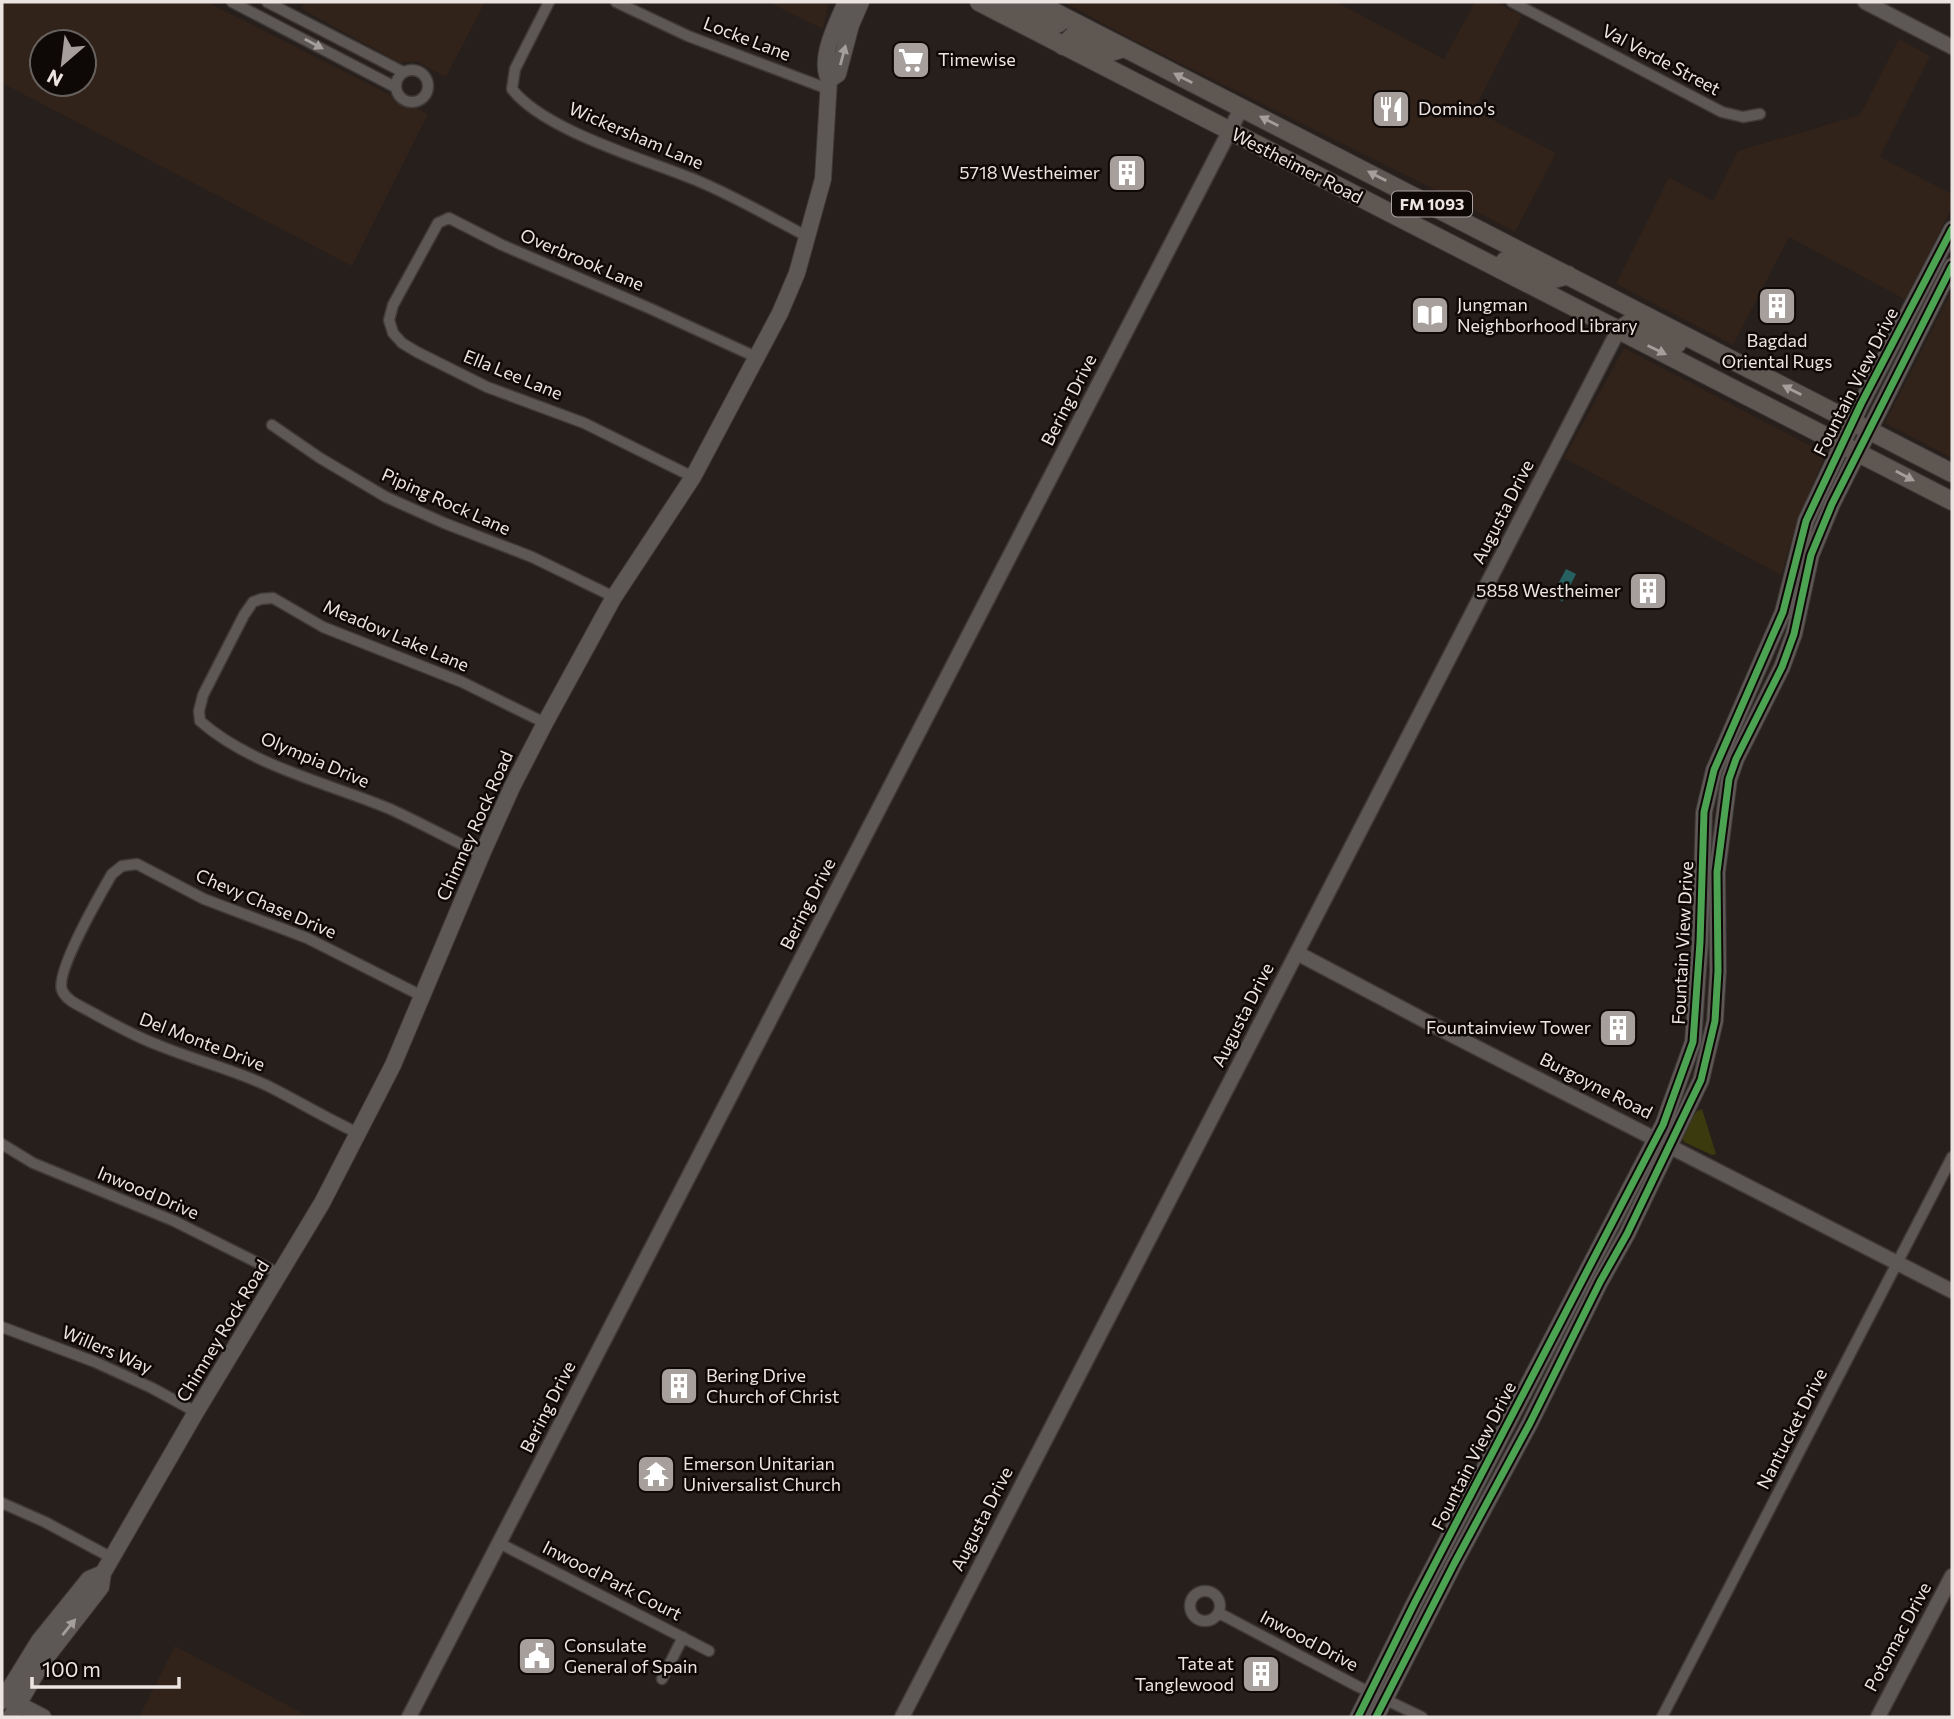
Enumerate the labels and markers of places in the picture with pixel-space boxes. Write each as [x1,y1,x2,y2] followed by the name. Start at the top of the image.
[890,39,932,81] supermarket icon: Timewise
[938,48,1016,70] place label: Timewise
[1370,88,1412,130] restaurant icon: Domino's
[1418,97,1495,119] place label: Domino's
[1106,152,1148,194] building icon: 5718 Westheimer
[959,161,1100,183] place label: 5718 Westheimer
[1756,285,1798,327] building icon: Bagdad Oriental Rugs
[1457,293,1638,336] place label: Jungman Neighborhood Library
[1409,294,1451,336] library icon: Jungman Neighborhood Library
[1721,329,1833,372] place label: Bagdad Oriental Rugs
[1627,570,1669,612] building icon: 5858 Westheimer
[1476,579,1621,601] place label: 5858 Westheimer
[1597,1007,1639,1049] building icon: Fountainview Tower
[1426,1016,1591,1038] place label: Fountainview Tower
[706,1364,839,1407] place label: Bering Drive Church of Christ
[658,1365,700,1407] building icon: Bering Drive Church of Christ
[683,1452,841,1495] place label: Emerson Unitarian Universalist Church
[635,1453,677,1495] temple icon: Emerson Unitarian Universalist Church
[564,1634,698,1677] place label: Consulate General of Spain
[516,1635,558,1677] public building icon: Consulate General of Spain
[1135,1652,1234,1695] place label: Tate at Tanglewood
[1240,1653,1282,1695] building icon: Tate at Tanglewood

